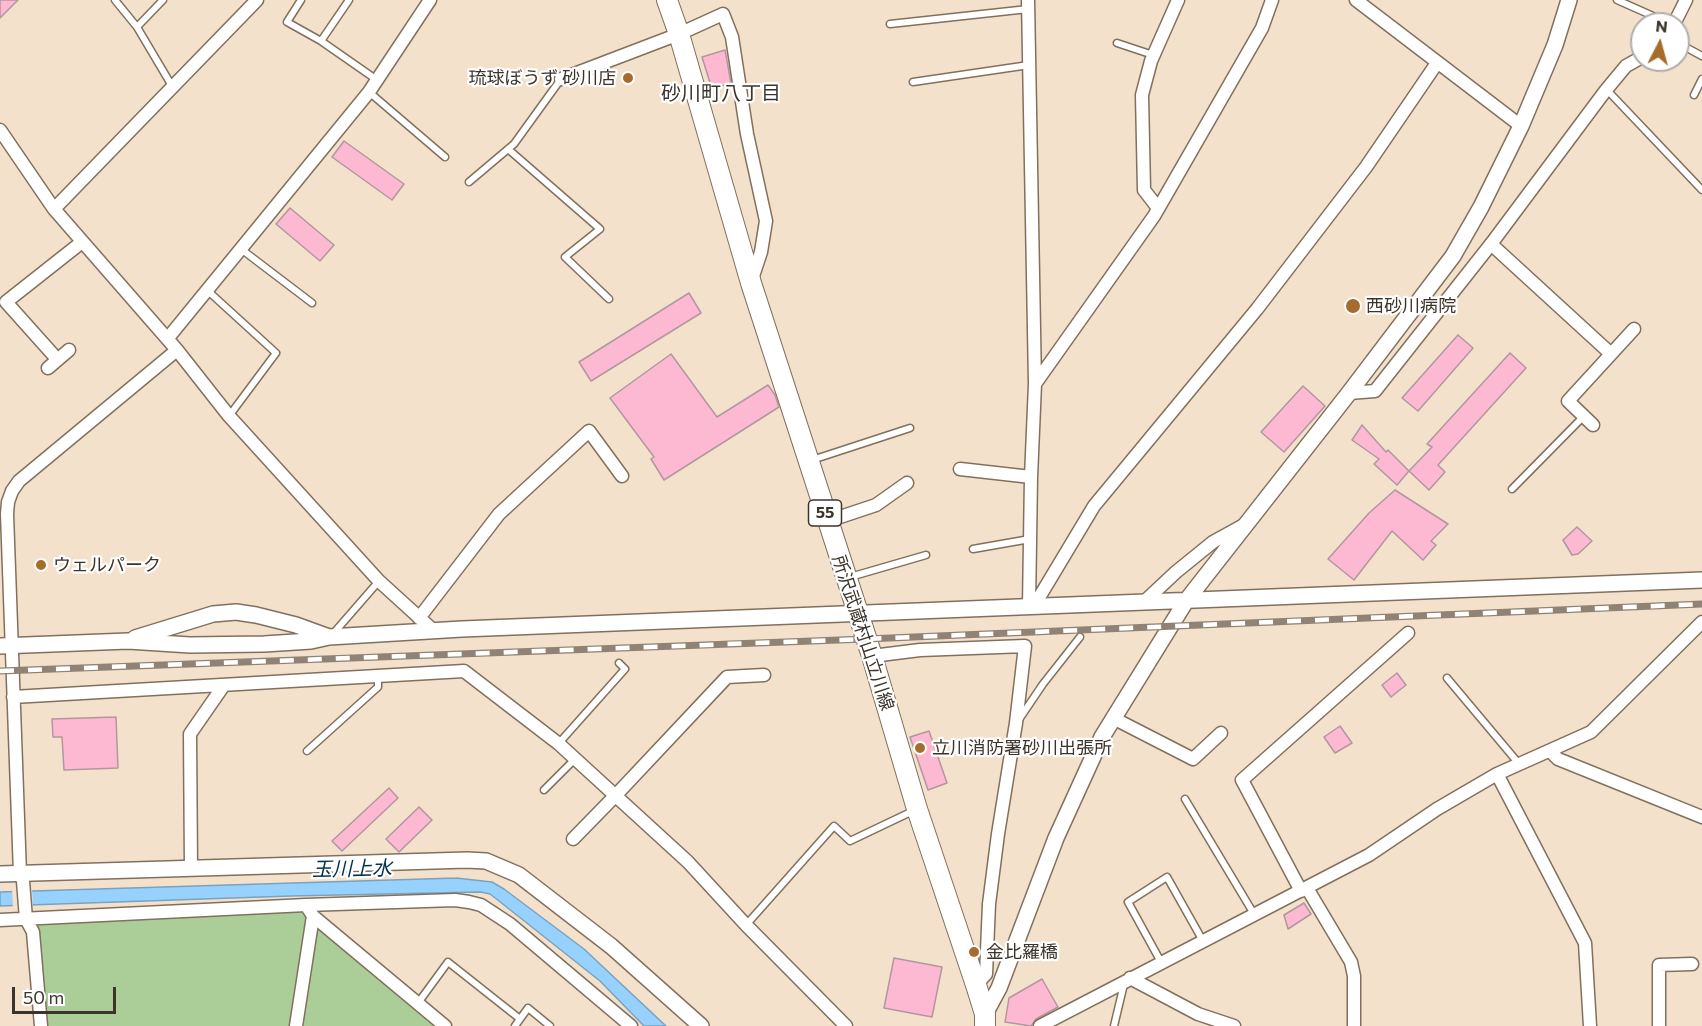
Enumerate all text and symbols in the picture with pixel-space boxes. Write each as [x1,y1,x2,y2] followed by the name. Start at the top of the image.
[1630,12,1690,72] north arrow
[1655,16,1669,36] text: N
[469,67,616,89] place label: 琉球ぼうず 砂川店
[621,71,635,85] marker: 琉球ぼうず 砂川店
[661,81,781,105] district label: 砂川町八丁目
[1366,295,1456,317] place label: 西砂川病院
[1344,297,1362,315] marker: 西砂川病院
[808,500,842,526] road number: 55
[828,553,898,713] street label: 所沢武蔵村山立川線
[53,554,161,576] place label: ウェルパーク
[34,558,48,572] marker: ウェルパーク
[932,737,1112,759] place label: 立川消防署砂川出張所
[913,741,927,755] marker: 立川消防署砂川出張所
[312,856,392,882] water label: 玉川上水
[986,941,1058,963] place label: 金比羅橋
[967,945,981,959] marker: 金比羅橋
[15,975,118,1013] scale bar
[23,986,64,1008] text: 50 m

